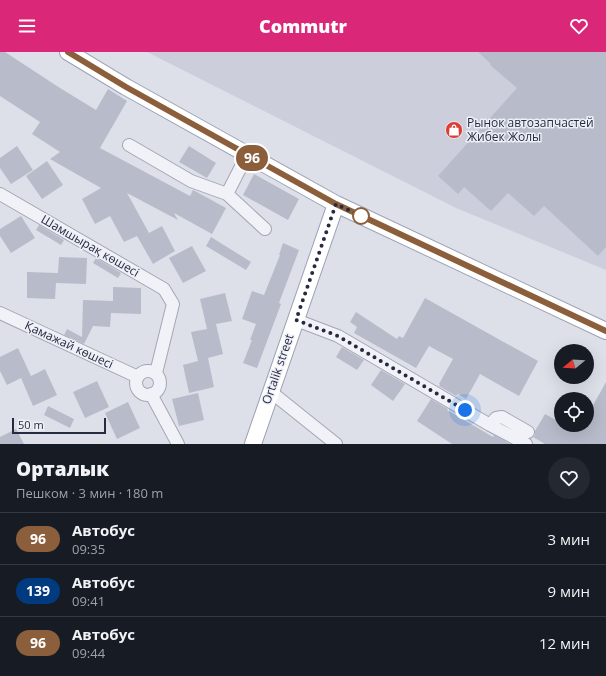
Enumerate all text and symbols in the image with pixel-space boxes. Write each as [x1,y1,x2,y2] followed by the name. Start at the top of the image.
[259,14,347,38] text: Commutr
[16,15,38,37] icon: menu
[568,15,590,37] icon: heart
[467,114,594,145] place label: Рынок автозапчастей Жибек Жолы
[444,120,464,140] shop icon: Рынок автозапчастей Жибек Жолы
[234,145,270,171] line badge: 96
[244,148,260,167] text: 96
[352,207,370,225] unlabelled marker
[38,210,143,281] street label: Шамшырақ көшесі
[22,317,116,373] street label: Қамажай көшесі
[258,331,298,406] street label: Ortalik street
[554,344,594,384] north arrow
[554,344,594,432] map controls
[554,392,594,432] button: locate
[455,400,475,420] your location
[12,416,106,435] scale bar
[18,417,44,432] text: 50 m
[16,456,109,482] text: Орталык
[548,457,590,499] button: heart
[16,484,163,502] text: Пешком · 3 мин · 180 m
[72,520,135,540] text: Автобус
[30,529,46,548] text: 96
[547,529,590,549] text: 3 мин
[72,540,105,558] text: 09:35
[72,572,135,592] text: Автобус
[26,581,50,600] text: 139
[547,581,590,601] text: 9 мин
[72,592,105,610] text: 09:41
[72,624,135,644] text: Автобус
[30,633,46,652] text: 96
[539,633,590,653] text: 12 мин
[72,644,105,662] text: 09:44

